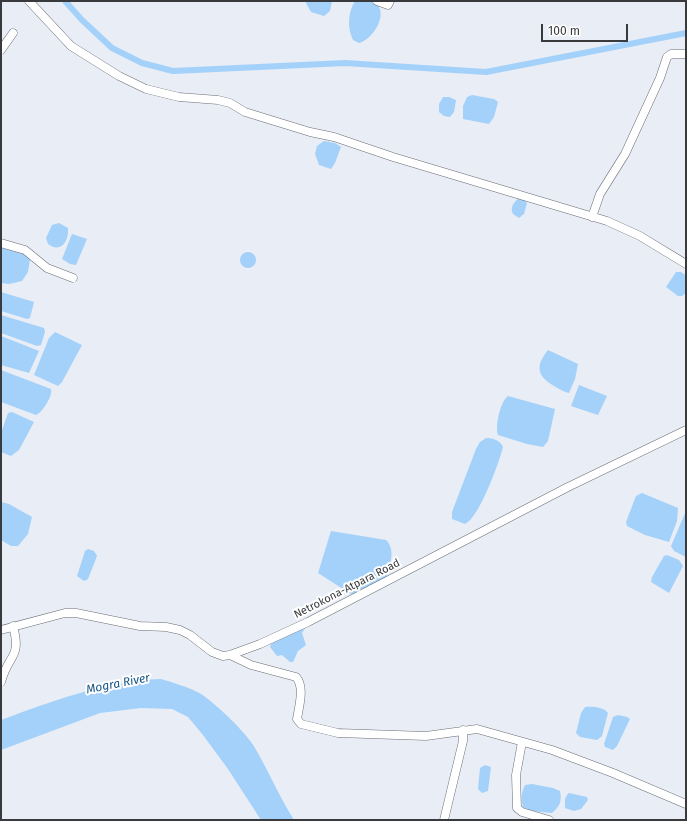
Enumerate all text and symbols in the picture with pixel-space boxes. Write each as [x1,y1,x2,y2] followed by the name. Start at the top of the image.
[543,16,630,42] scale bar
[548,24,580,38] text: 100 m
[292,557,402,621] street label: Netrokona-Atpara Road
[85,671,151,697] water label: Mogra River

